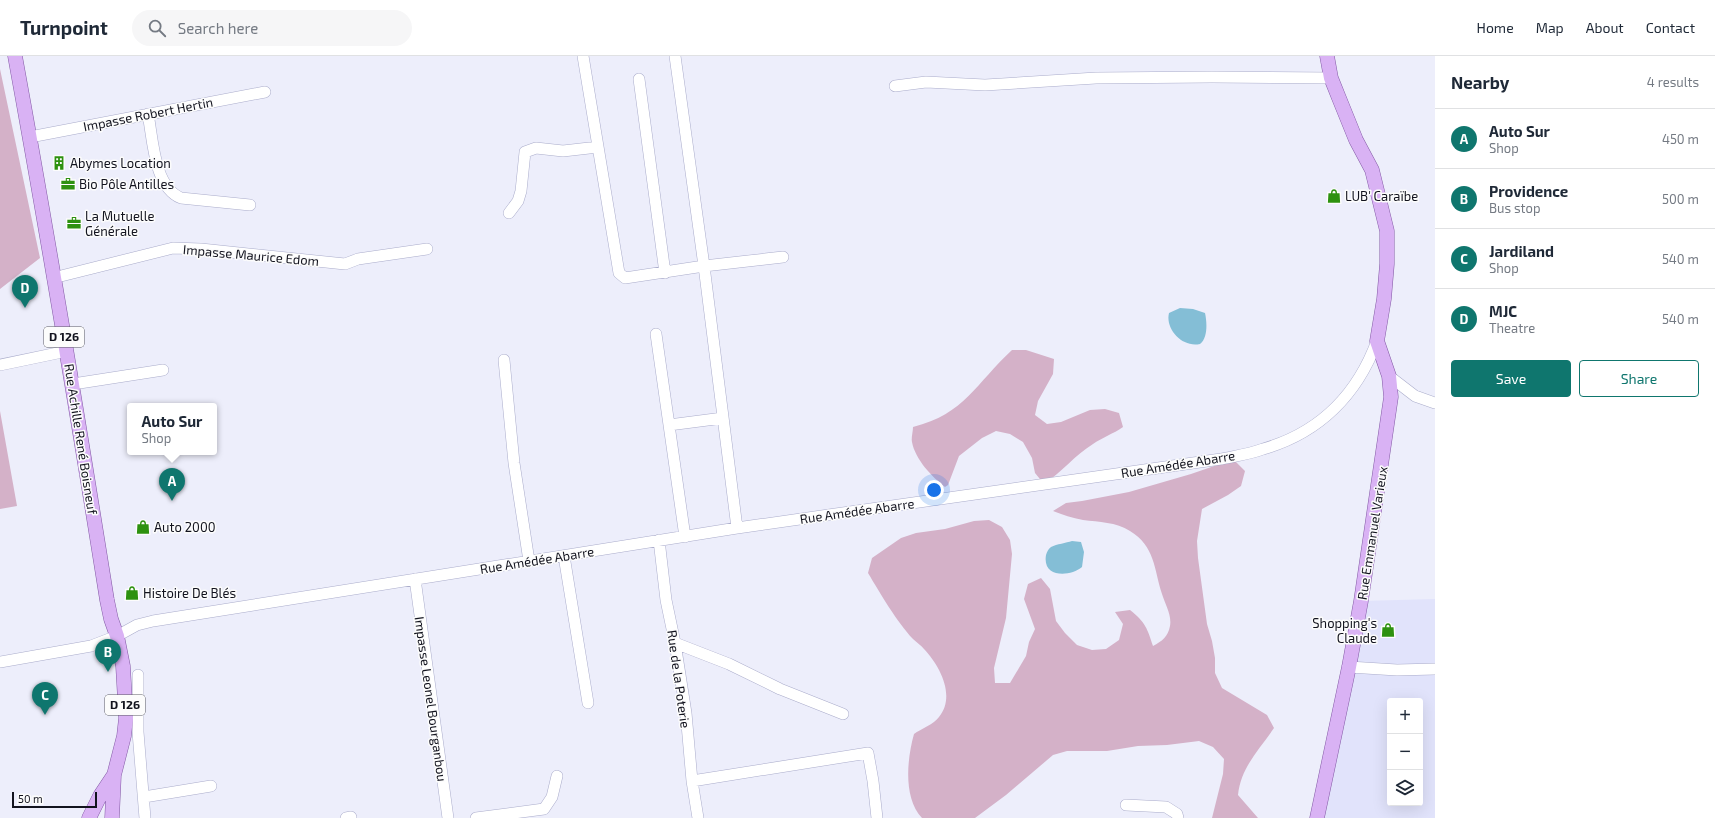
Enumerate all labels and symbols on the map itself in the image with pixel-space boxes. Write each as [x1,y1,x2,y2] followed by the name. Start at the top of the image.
[82,94,214,134] street label: Impasse Robert Hertin
[51,155,67,171] building icon: Abymes Location
[70,155,171,171] place label: Abymes Location
[60,176,76,192] office icon: Bio Pôle Antilles
[79,176,174,192] place label: Bio Pôle Antilles
[1326,188,1342,204] shop icon: LUB' Caraïbe
[1345,188,1418,204] place label: LUB' Caraïbe
[85,208,155,239] place label: La Mutuelle Générale
[66,215,82,231] office icon: La Mutuelle Générale
[182,241,320,269] street label: Impasse Maurice Edom
[12,275,38,308] pin: D
[44,327,84,347] road number: D 126
[61,362,101,517] street label: Rue Achille René Boisneuf
[1120,447,1236,481] street label: Rue Amédée Abarre
[1354,465,1390,601] street label: Rue Emmanuel Varieux
[159,468,185,501] pin: A
[924,480,944,500] your location
[799,495,915,527] street label: Rue Amédée Abarre
[135,519,151,535] shop icon: Auto 2000
[154,519,216,535] place label: Auto 2000
[479,543,595,577] street label: Rue Amédée Abarre
[124,585,140,601] shop icon: Histoire De Blés
[143,585,236,601] place label: Histoire De Blés
[411,615,451,783] street label: Impasse Leonel Bourganbou
[1312,615,1377,646] place label: Shopping's Claude
[1380,622,1396,638] shop icon: Shopping's Claude
[664,629,694,729] street label: Rue de la Poterie
[95,639,121,672] pin: B
[32,682,58,715] pin: C
[105,695,145,715] road number: D 126
[12,790,97,809] scale bar

